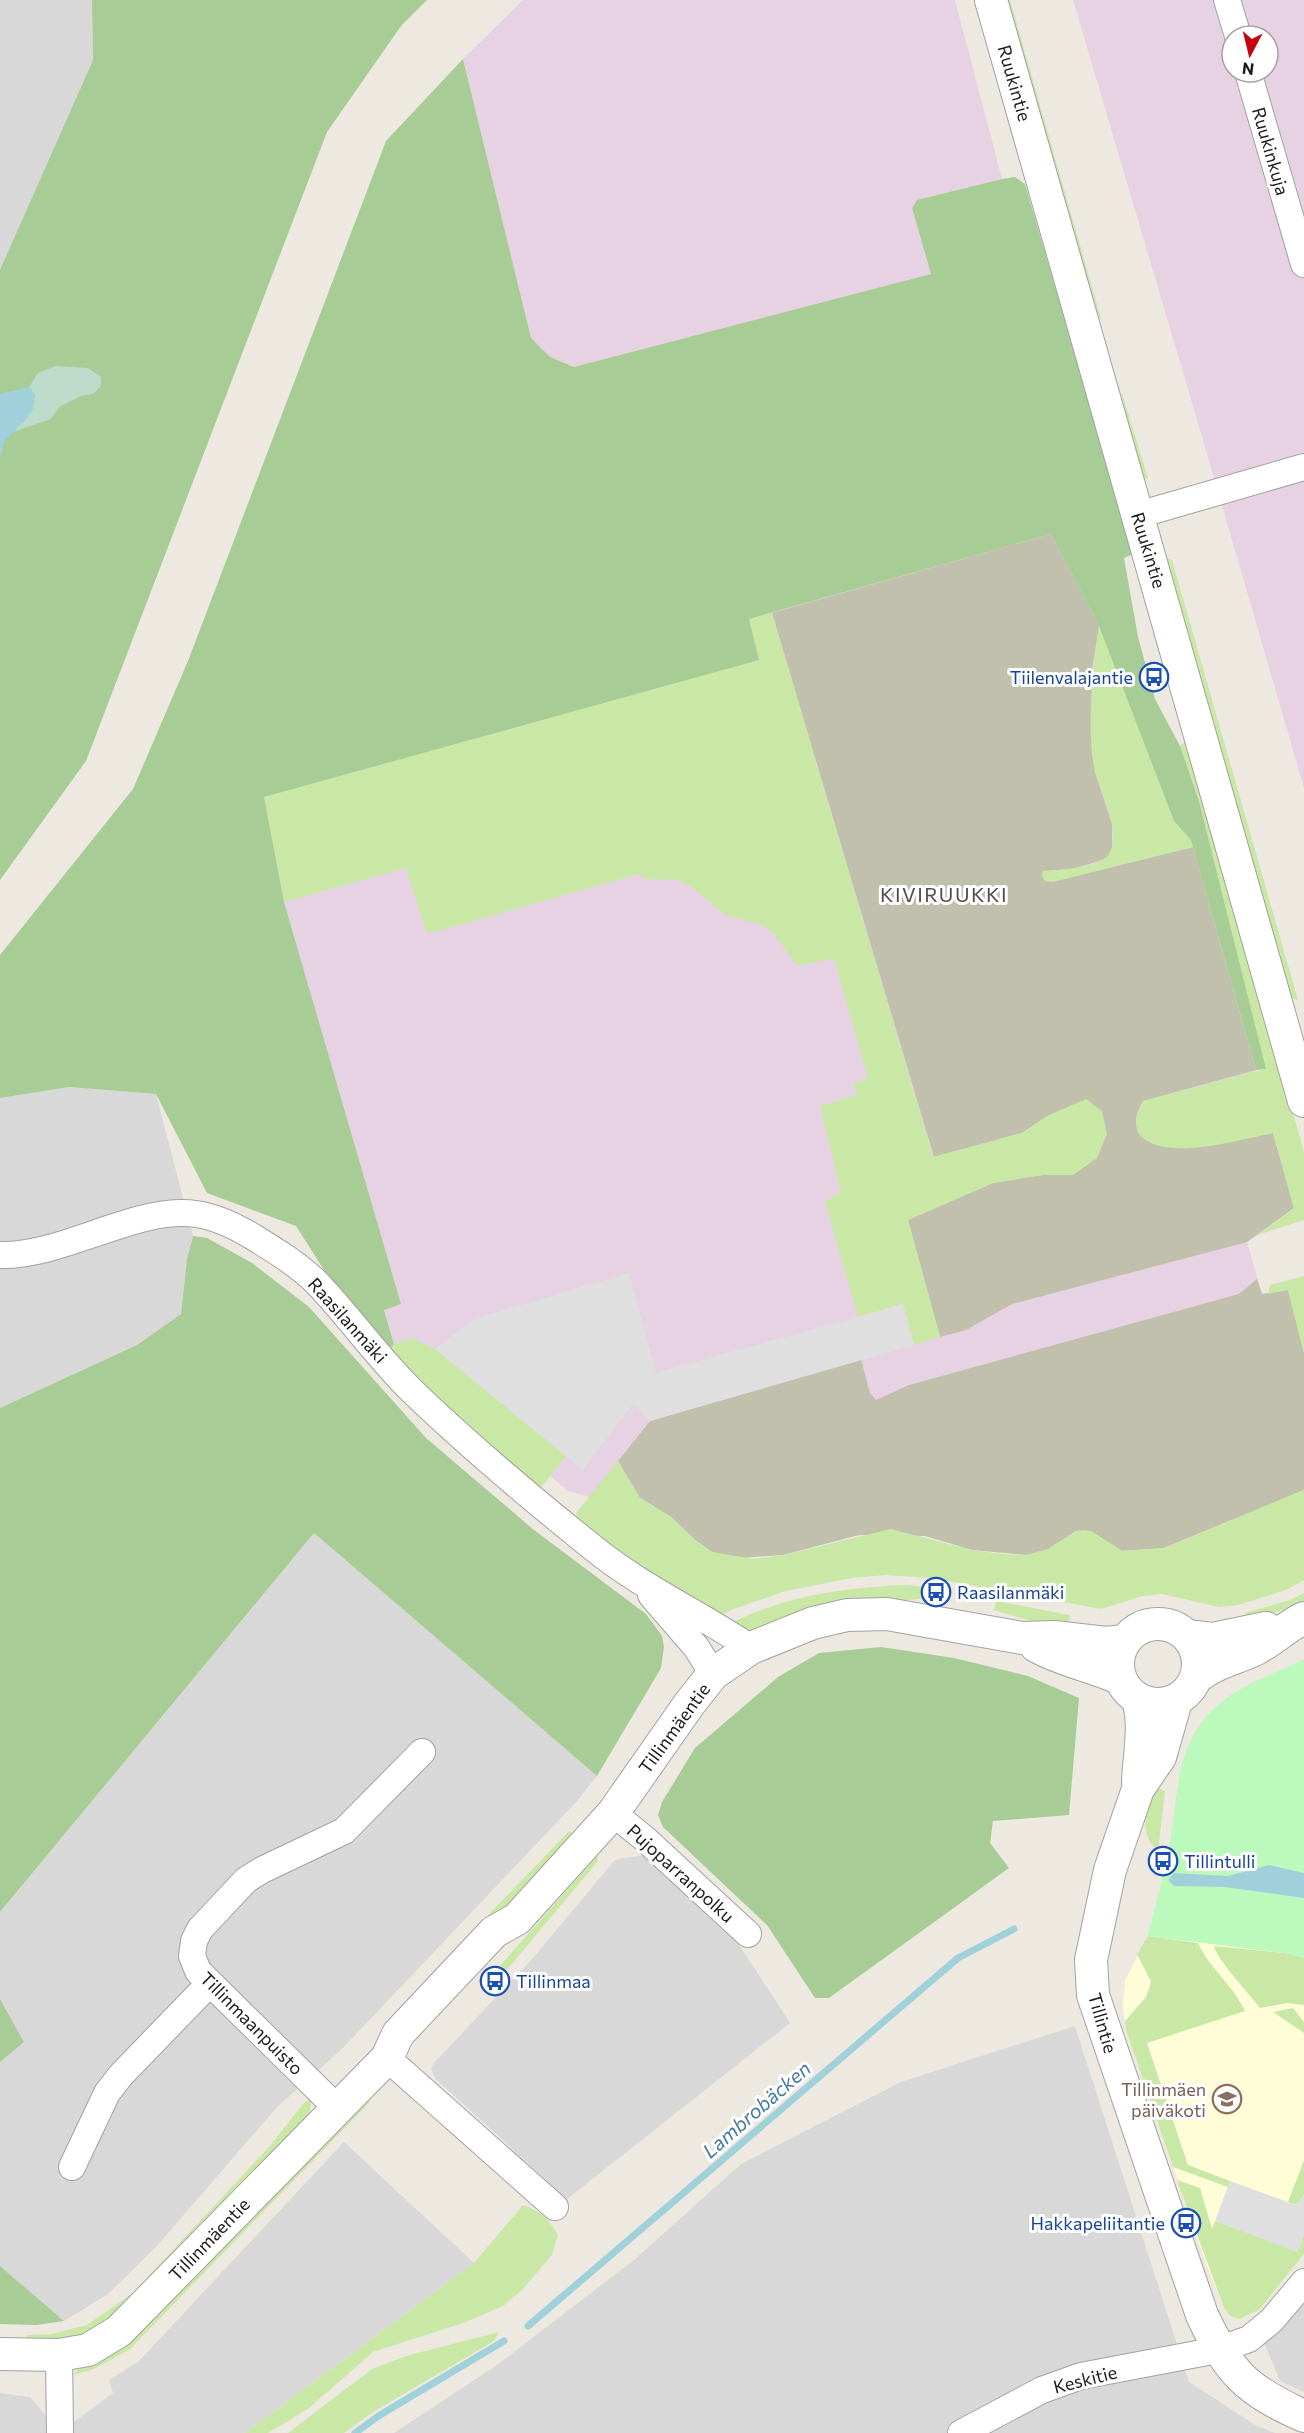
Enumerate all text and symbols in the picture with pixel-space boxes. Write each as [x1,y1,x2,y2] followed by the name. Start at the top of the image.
[1220,24,1280,84] north arrow
[994,42,1036,124] street label: Ruukintie
[1241,59,1255,80] text: N
[1248,104,1294,198] street label: Ruukinkuja
[1127,509,1171,591] street label: Ruukintie
[1138,661,1170,693] bus stop icon: Tiilenvalajantie
[1010,666,1133,688] place label: Tiilenvalajantie
[880,882,1008,906] district label: KIVIRUUKKI
[304,1273,392,1367] street label: Raasilanmäki
[920,1576,952,1608] bus stop icon: Raasilanmäki
[957,1581,1064,1603] place label: Raasilanmäki
[634,1678,714,1778] street label: Tillinmäentie
[623,1819,739,1927] street label: Pujoparranpolku
[1147,1845,1179,1877] bus stop icon: Tillintulli
[1184,1850,1255,1872] place label: Tillintulli
[479,1965,511,1997] bus stop icon: Tillinmaa
[196,1967,308,2079] street label: Tillinmaanpuisto
[516,1970,591,1992] place label: Tillinmaa
[1084,1990,1122,2056] street label: Tillintie
[697,2056,815,2162] water label: Lambrobäcken
[1121,2078,1206,2121] place label: Tillinmäen päiväkoti
[1211,2083,1243,2115] school or university icon: Tillinmäen päiväkoti
[164,2193,254,2285] street label: Tillinmäentie
[1170,2207,1202,2239] bus stop icon: Hakkapeliitantie
[1031,2212,1165,2234] place label: Hakkapeliitantie
[1051,2360,1119,2398] street label: Keskitie

